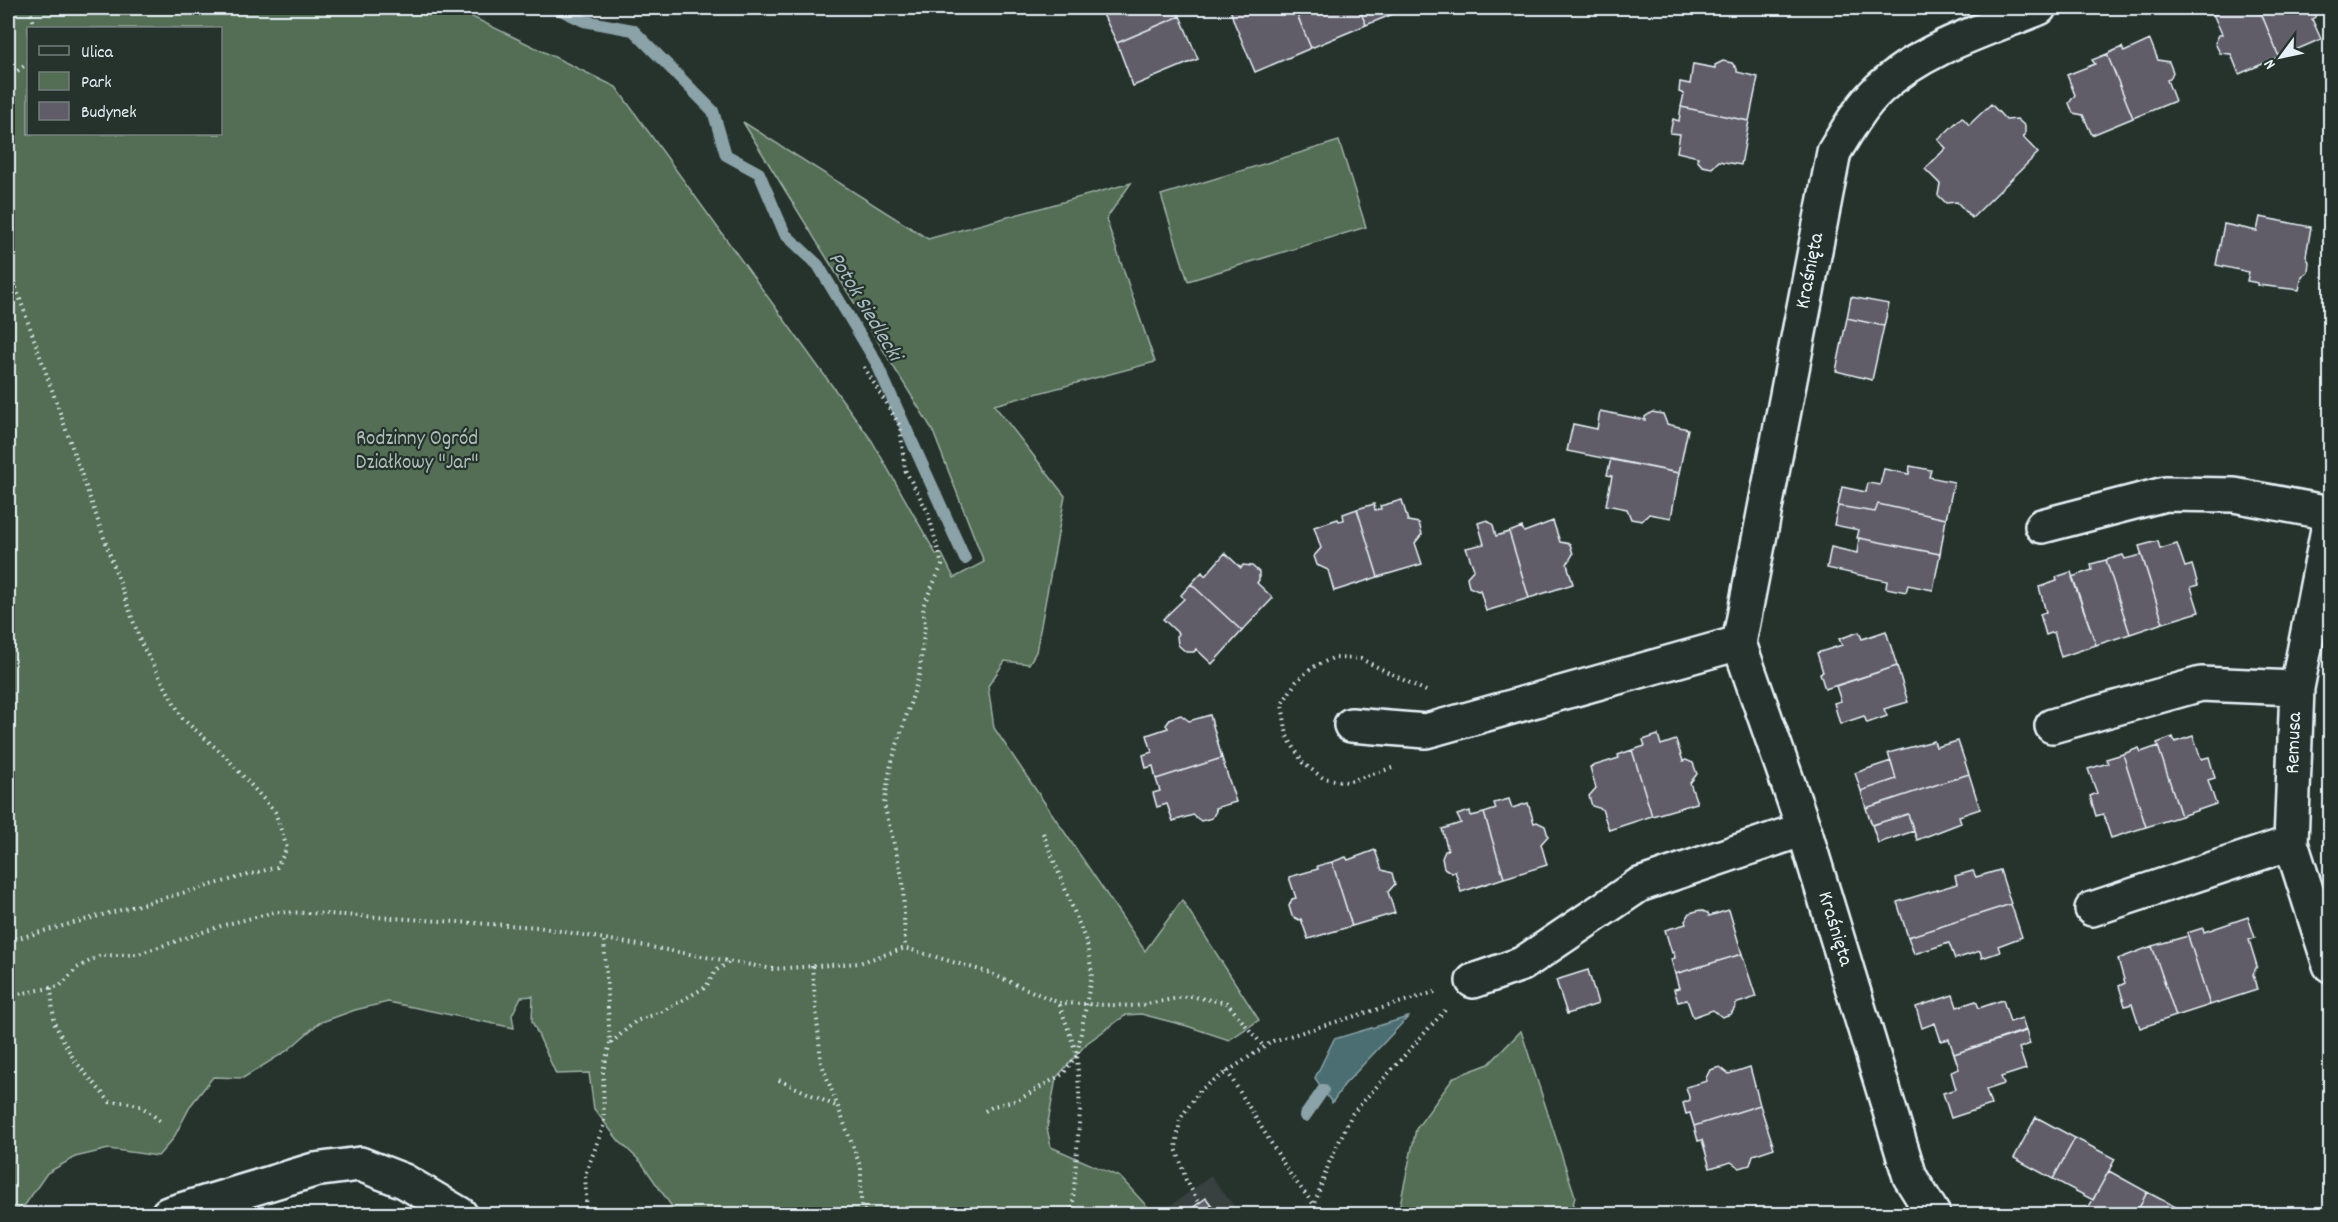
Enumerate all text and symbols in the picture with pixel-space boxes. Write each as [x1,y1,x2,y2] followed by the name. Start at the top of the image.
[27,27,222,135] legend
[2251,27,2311,87] north arrow
[81,41,113,66] text: Ulica
[2259,54,2282,73] text: N
[81,71,112,96] text: Park
[81,101,137,126] text: Budynek
[1789,229,1833,312] street label: Kraśnięta
[819,247,910,370] water label: Potok Siedlecki
[356,425,478,479] park label: Rodzinny Ogród Działkowy "Jar"
[2279,711,2311,774] street label: Remusa
[1808,888,1860,971] street label: Kraśnięta

